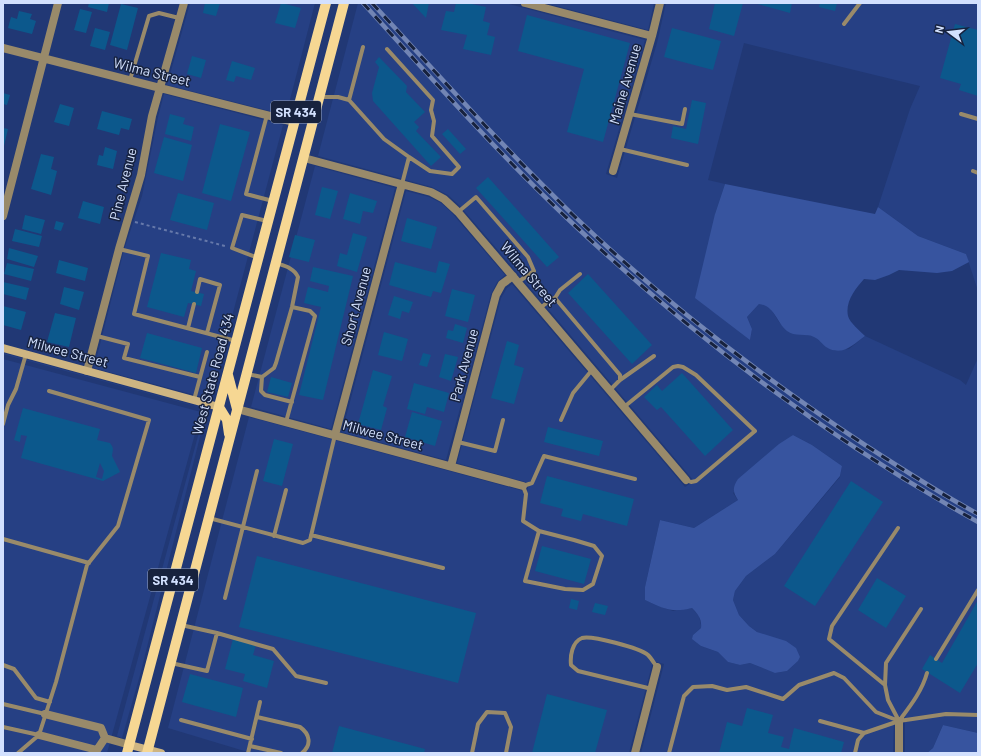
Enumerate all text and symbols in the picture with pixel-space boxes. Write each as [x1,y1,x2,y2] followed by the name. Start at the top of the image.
[929,12,969,52] north arrow
[932,24,946,35] text: N
[605,42,644,126] street label: Maine Avenue
[112,54,192,89] street label: Wilma Street
[271,101,321,123] road number: SR 434
[105,146,140,222] street label: Pine Avenue
[498,238,561,309] street label: Wilma Street
[337,265,374,347] street label: Short Avenue
[188,311,237,437] street label: West State Road 434
[446,327,481,403] street label: Park Avenue
[26,333,110,370] street label: Milwee Street
[341,416,425,453] street label: Milwee Street
[148,569,198,591] road number: SR 434

